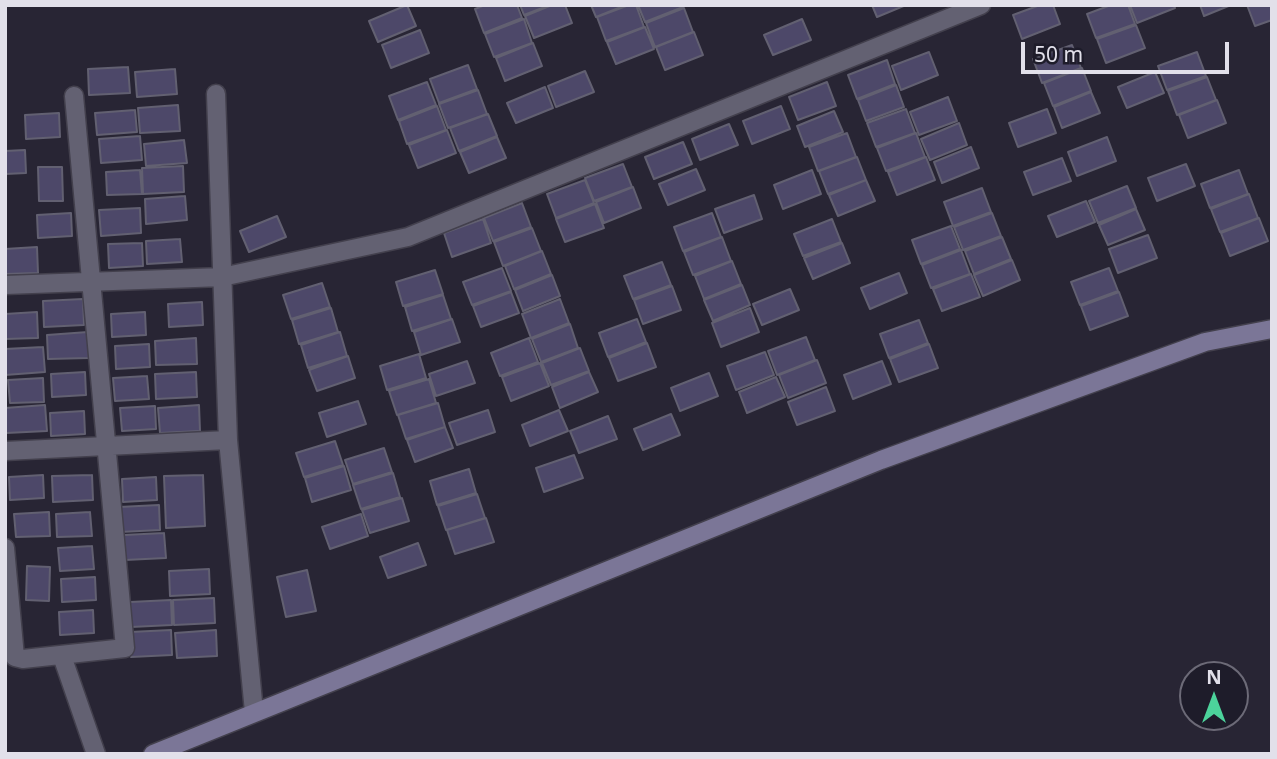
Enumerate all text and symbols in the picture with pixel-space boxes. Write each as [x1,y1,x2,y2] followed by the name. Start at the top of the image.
[1025,28,1233,72] scale bar
[1034,40,1083,68] text: 50 m
[1179,661,1249,731] north arrow
[1206,664,1222,690] text: N

